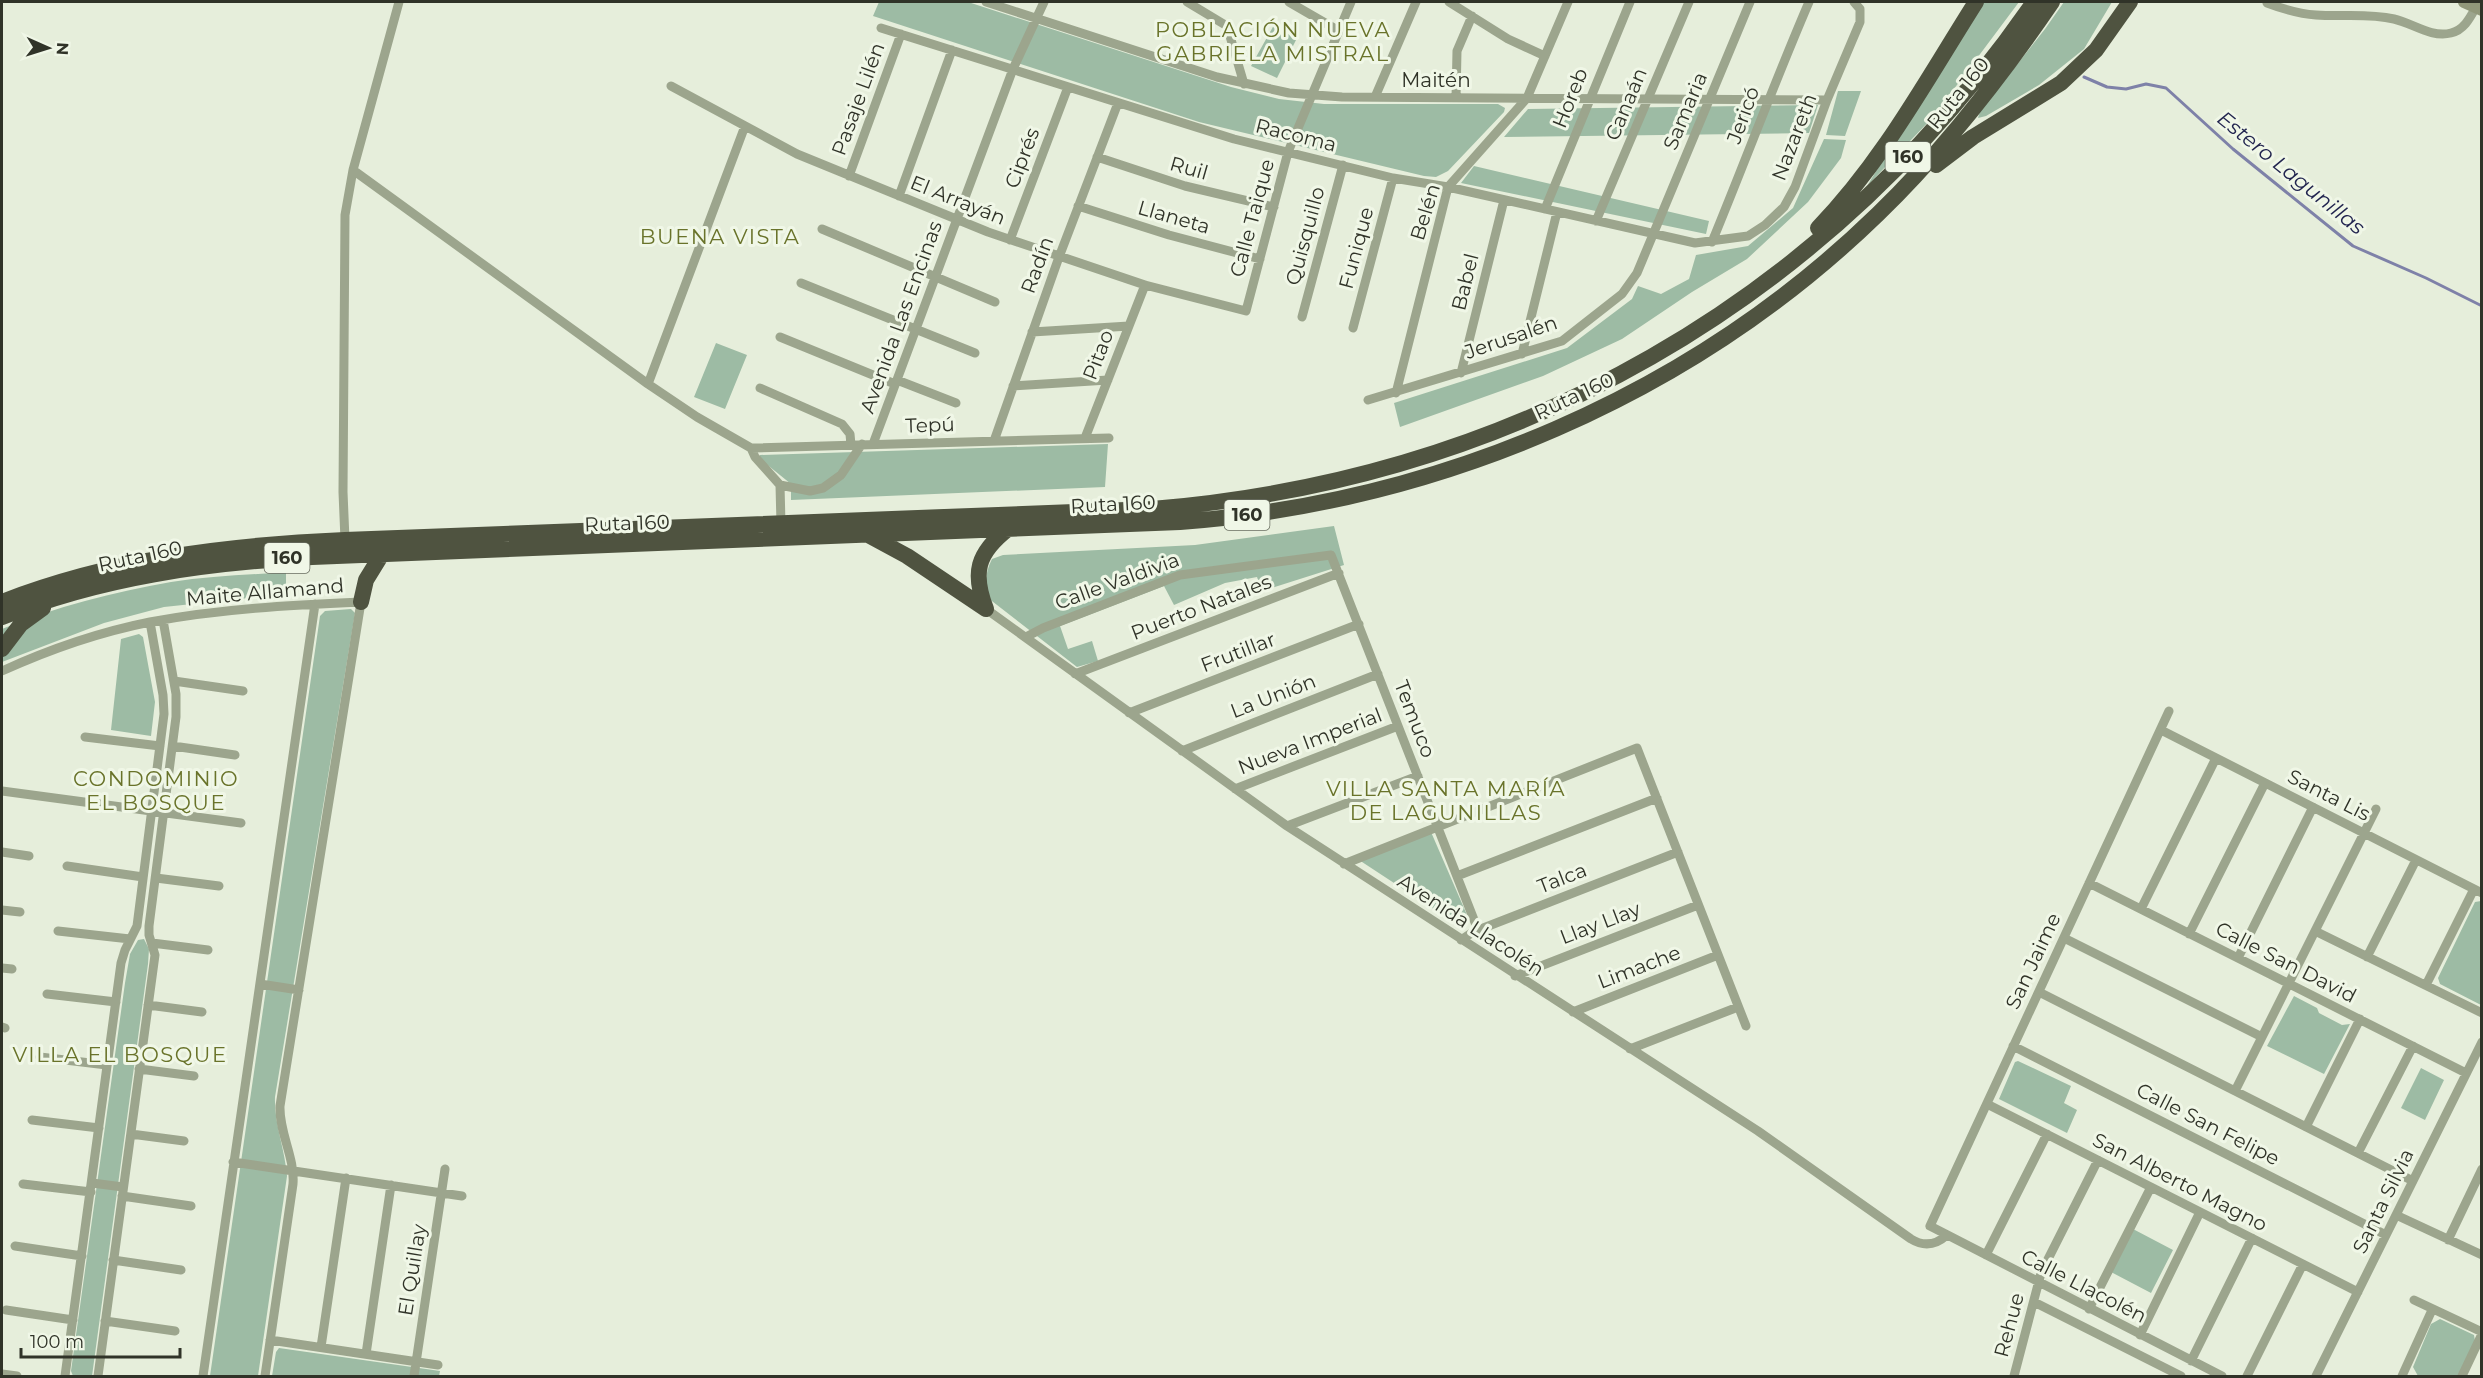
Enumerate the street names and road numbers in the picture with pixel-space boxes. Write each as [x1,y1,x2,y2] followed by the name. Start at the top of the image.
[826,39,890,159] street label: Pasaje Lilén
[1922,52,1994,134] street label: Ruta 160
[1600,64,1652,144] street label: Canaán
[1547,65,1593,131] street label: Horeb
[1401,68,1471,92] street label: Maitén
[1658,68,1712,154] street label: Samaria
[1721,83,1764,148] street label: Jericó
[1766,90,1822,184] street label: Nazareth
[1253,113,1339,157] street label: Racoma
[1000,124,1045,192] street label: Ciprés
[1886,142,1930,172] road number: 160
[1167,151,1211,185] street label: Ruil
[1225,156,1279,280] street label: Calle Taique
[907,170,1009,230] street label: El Arrayán
[1405,181,1445,243] street label: Belén
[1280,184,1330,288] street label: Quisquillo
[1135,195,1213,239] street label: Llaneta
[1334,204,1378,292] street label: Funique
[855,217,947,416] street label: Avenida Las Encinas
[1016,233,1058,297] street label: Radín
[1446,251,1484,313] street label: Babel
[1461,310,1560,364] street label: Jerusalén
[1078,327,1118,383] street label: Pitao
[1530,367,1618,425] street label: Ruta 160
[905,412,955,438] street label: Tepú
[1070,490,1156,518] street label: Ruta 160
[1224,500,1270,530] road number: 160
[584,510,670,536] street label: Ruta 160
[96,535,184,577] street label: Ruta 160
[264,543,310,573] road number: 160
[1051,547,1183,615] street label: Calle Valdivia
[1127,569,1275,645] street label: Puerto Natales
[185,573,345,611] street label: Maite Allamand
[1197,627,1279,677] street label: Frutillar
[1227,669,1319,723] street label: La Unión
[1389,677,1441,761] street label: Temuco
[1235,702,1385,780] street label: Nueva Imperial
[2284,764,2374,826] street label: Santa Lis
[1534,858,1590,898] street label: Talca
[1393,869,1549,981] street label: Avenida Llacolén
[1556,897,1644,949] street label: Llay Llay
[2000,909,2066,1013] street label: San Jaime
[2212,916,2360,1008] street label: Calle San David
[1594,940,1684,994] street label: Limache
[2132,1078,2284,1170] street label: Calle San Felipe
[2089,1128,2271,1236] street label: San Alberto Magno
[2347,1145,2419,1257] street label: Santa Silvia
[393,1222,431,1318] street label: El Quillay
[2017,1244,2151,1328] street label: Calle Llacolén
[1989,1290,2029,1360] street label: Rehue

